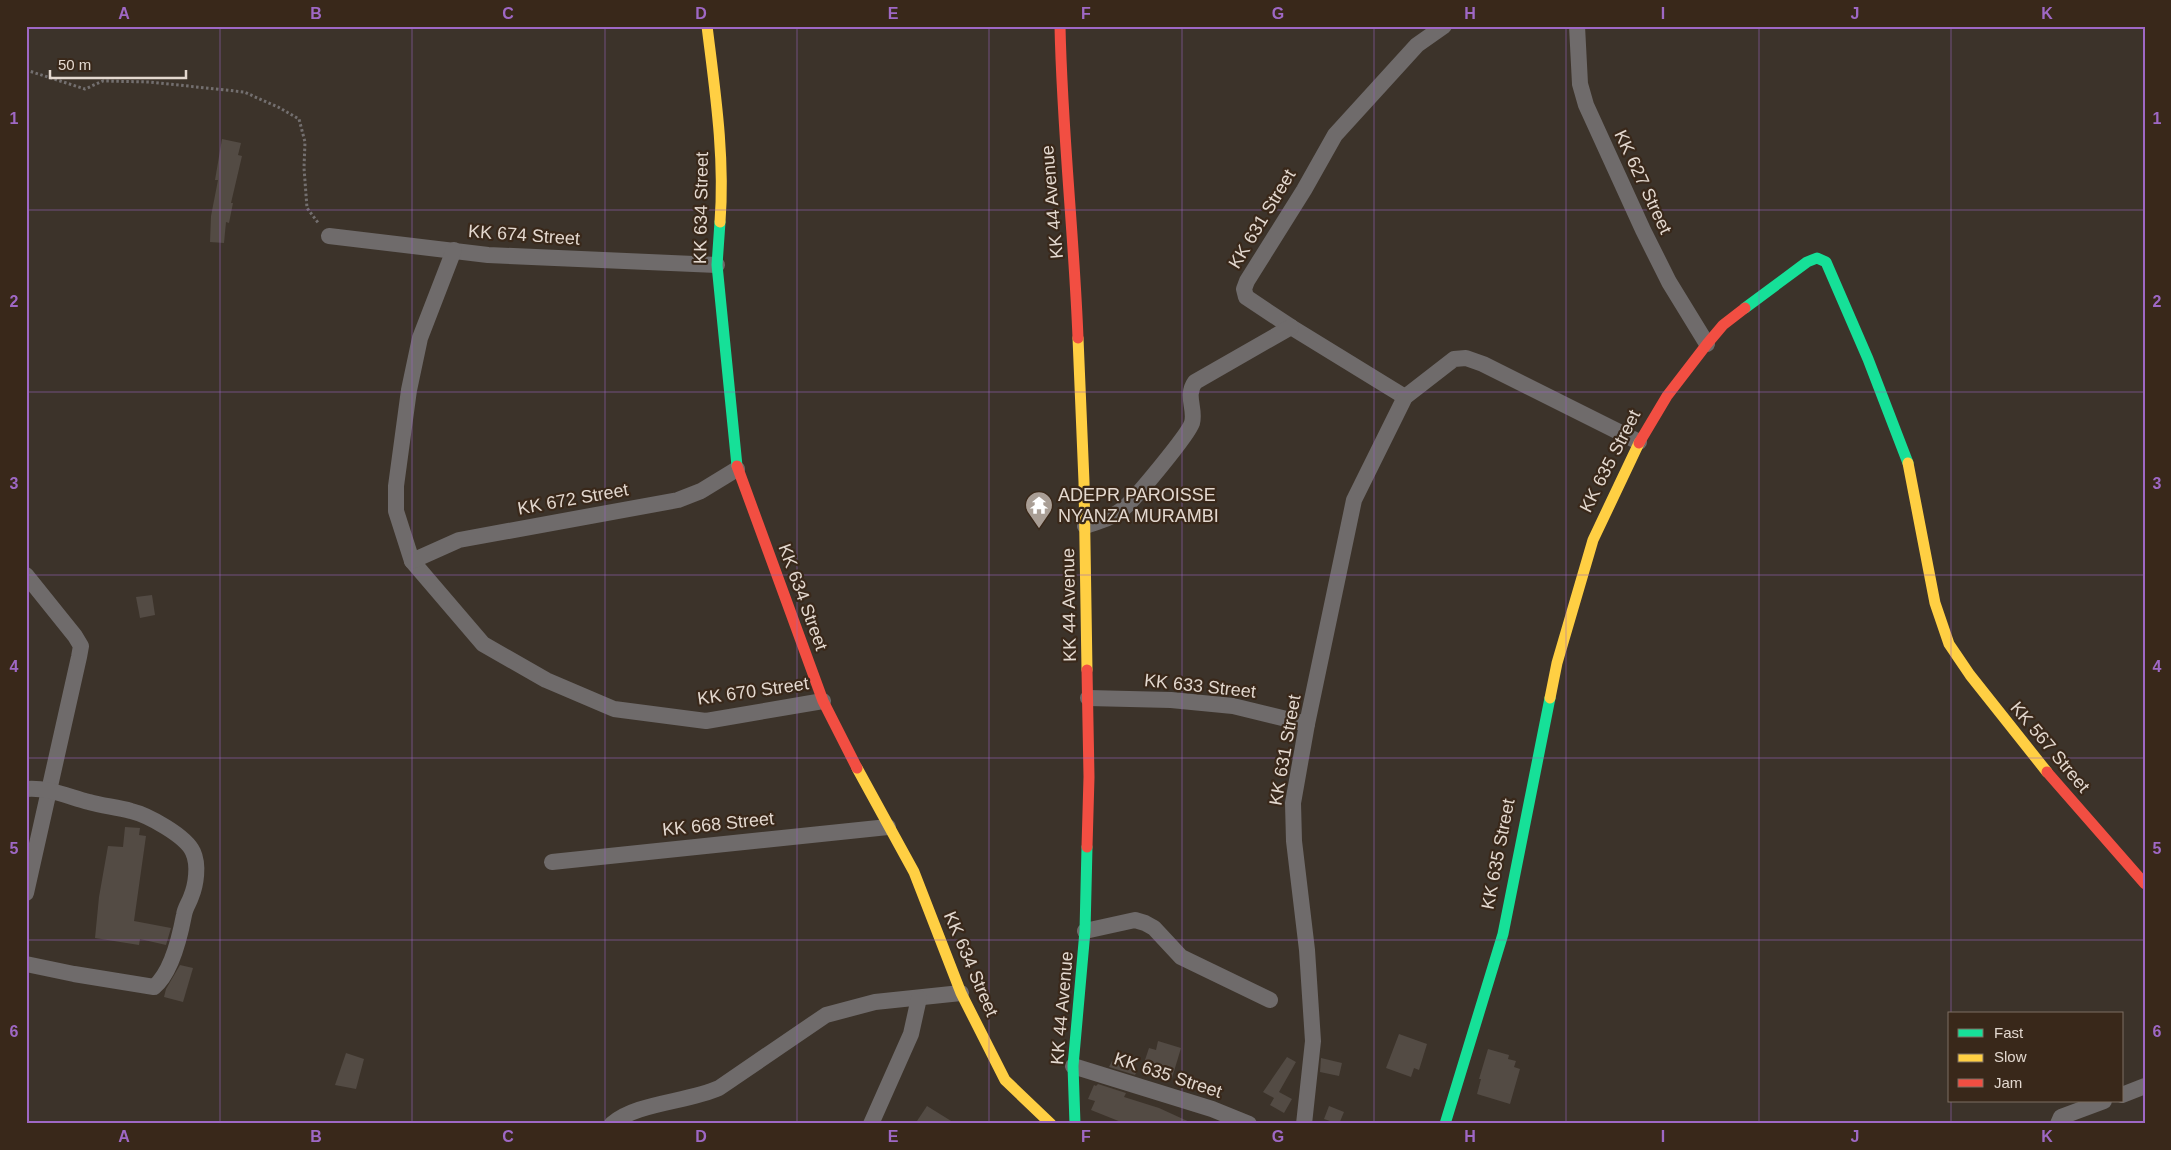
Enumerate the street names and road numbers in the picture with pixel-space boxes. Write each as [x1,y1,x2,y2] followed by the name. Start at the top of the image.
[1610,127,1676,237] street label: KK 627 Street
[1037,144,1067,260] street label: KK 44 Avenue
[690,152,712,264] street label: KK 634 Street
[1225,166,1299,272] street label: KK 631 Street
[467,221,581,249] street label: KK 674 Street
[1576,407,1644,515] street label: KK 635 Street
[516,479,630,519] street label: KK 672 Street
[774,541,832,653] street label: KK 634 Street
[1058,548,1080,662] street label: KK 44 Avenue
[1143,670,1257,702] street label: KK 633 Street
[696,673,810,709] street label: KK 670 Street
[1265,693,1305,807] street label: KK 631 Street
[2006,698,2094,796] street label: KK 567 Street
[1477,797,1519,911] street label: KK 635 Street
[661,808,775,840] street label: KK 668 Street
[940,909,1002,1019] street label: KK 634 Street
[1047,950,1077,1066] street label: KK 44 Avenue
[1112,1048,1224,1102] street label: KK 635 Street

